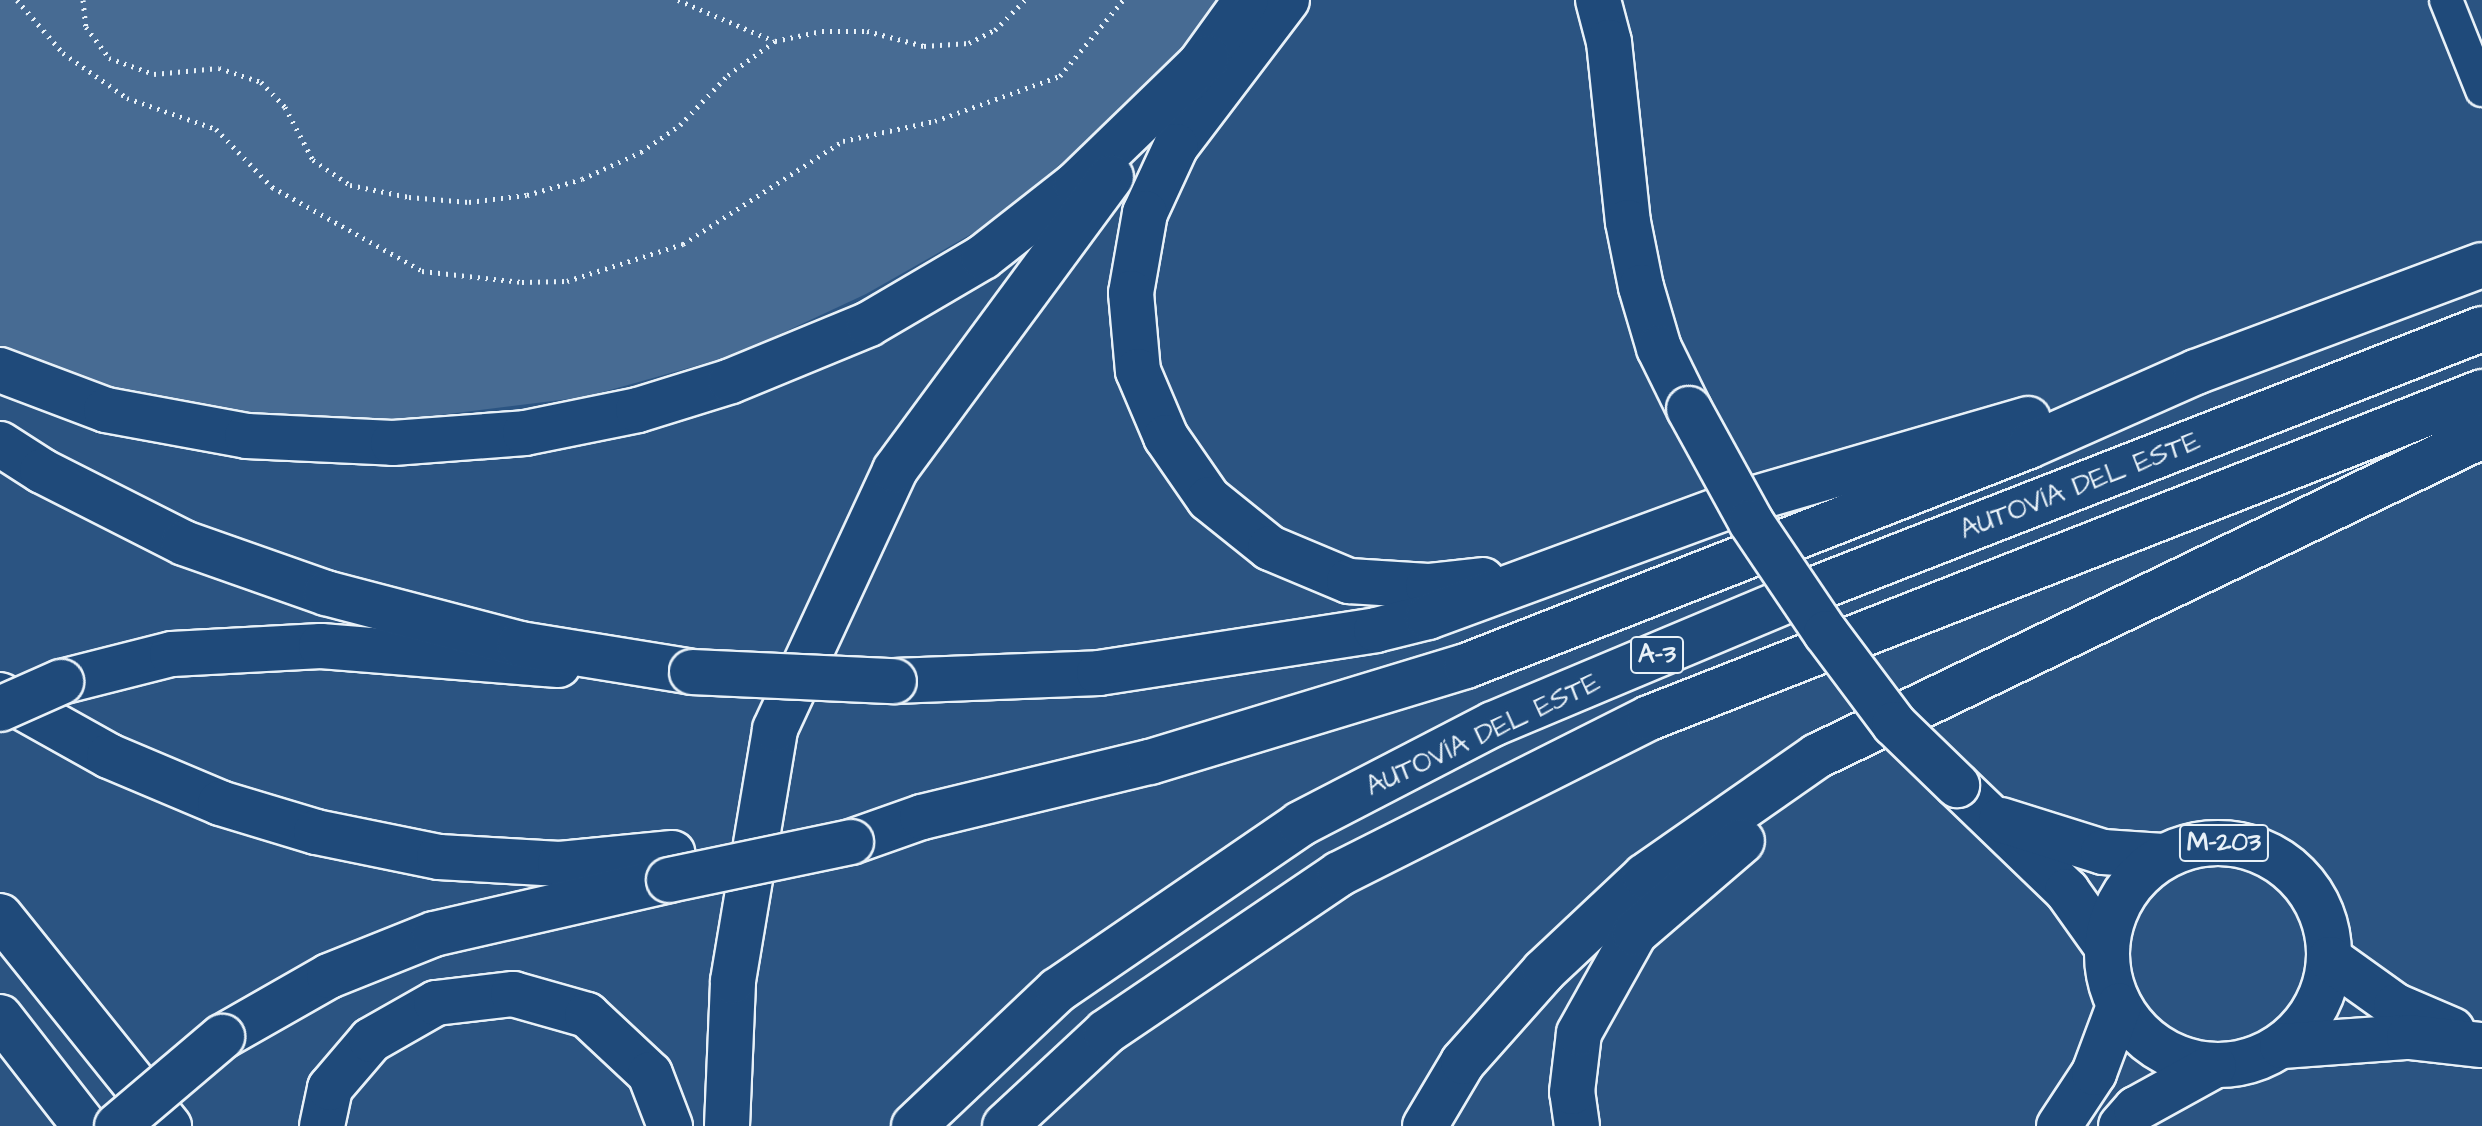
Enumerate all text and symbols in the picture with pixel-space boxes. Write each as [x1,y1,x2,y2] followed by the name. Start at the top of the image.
[1955,425,2205,547] street label: AUTOVÍA DEL ESTE
[1629,633,1685,677] road number: A-3
[1360,666,1606,804] street label: AUTOVÍA DEL ESTE
[2178,821,2270,865] road number: M-203

